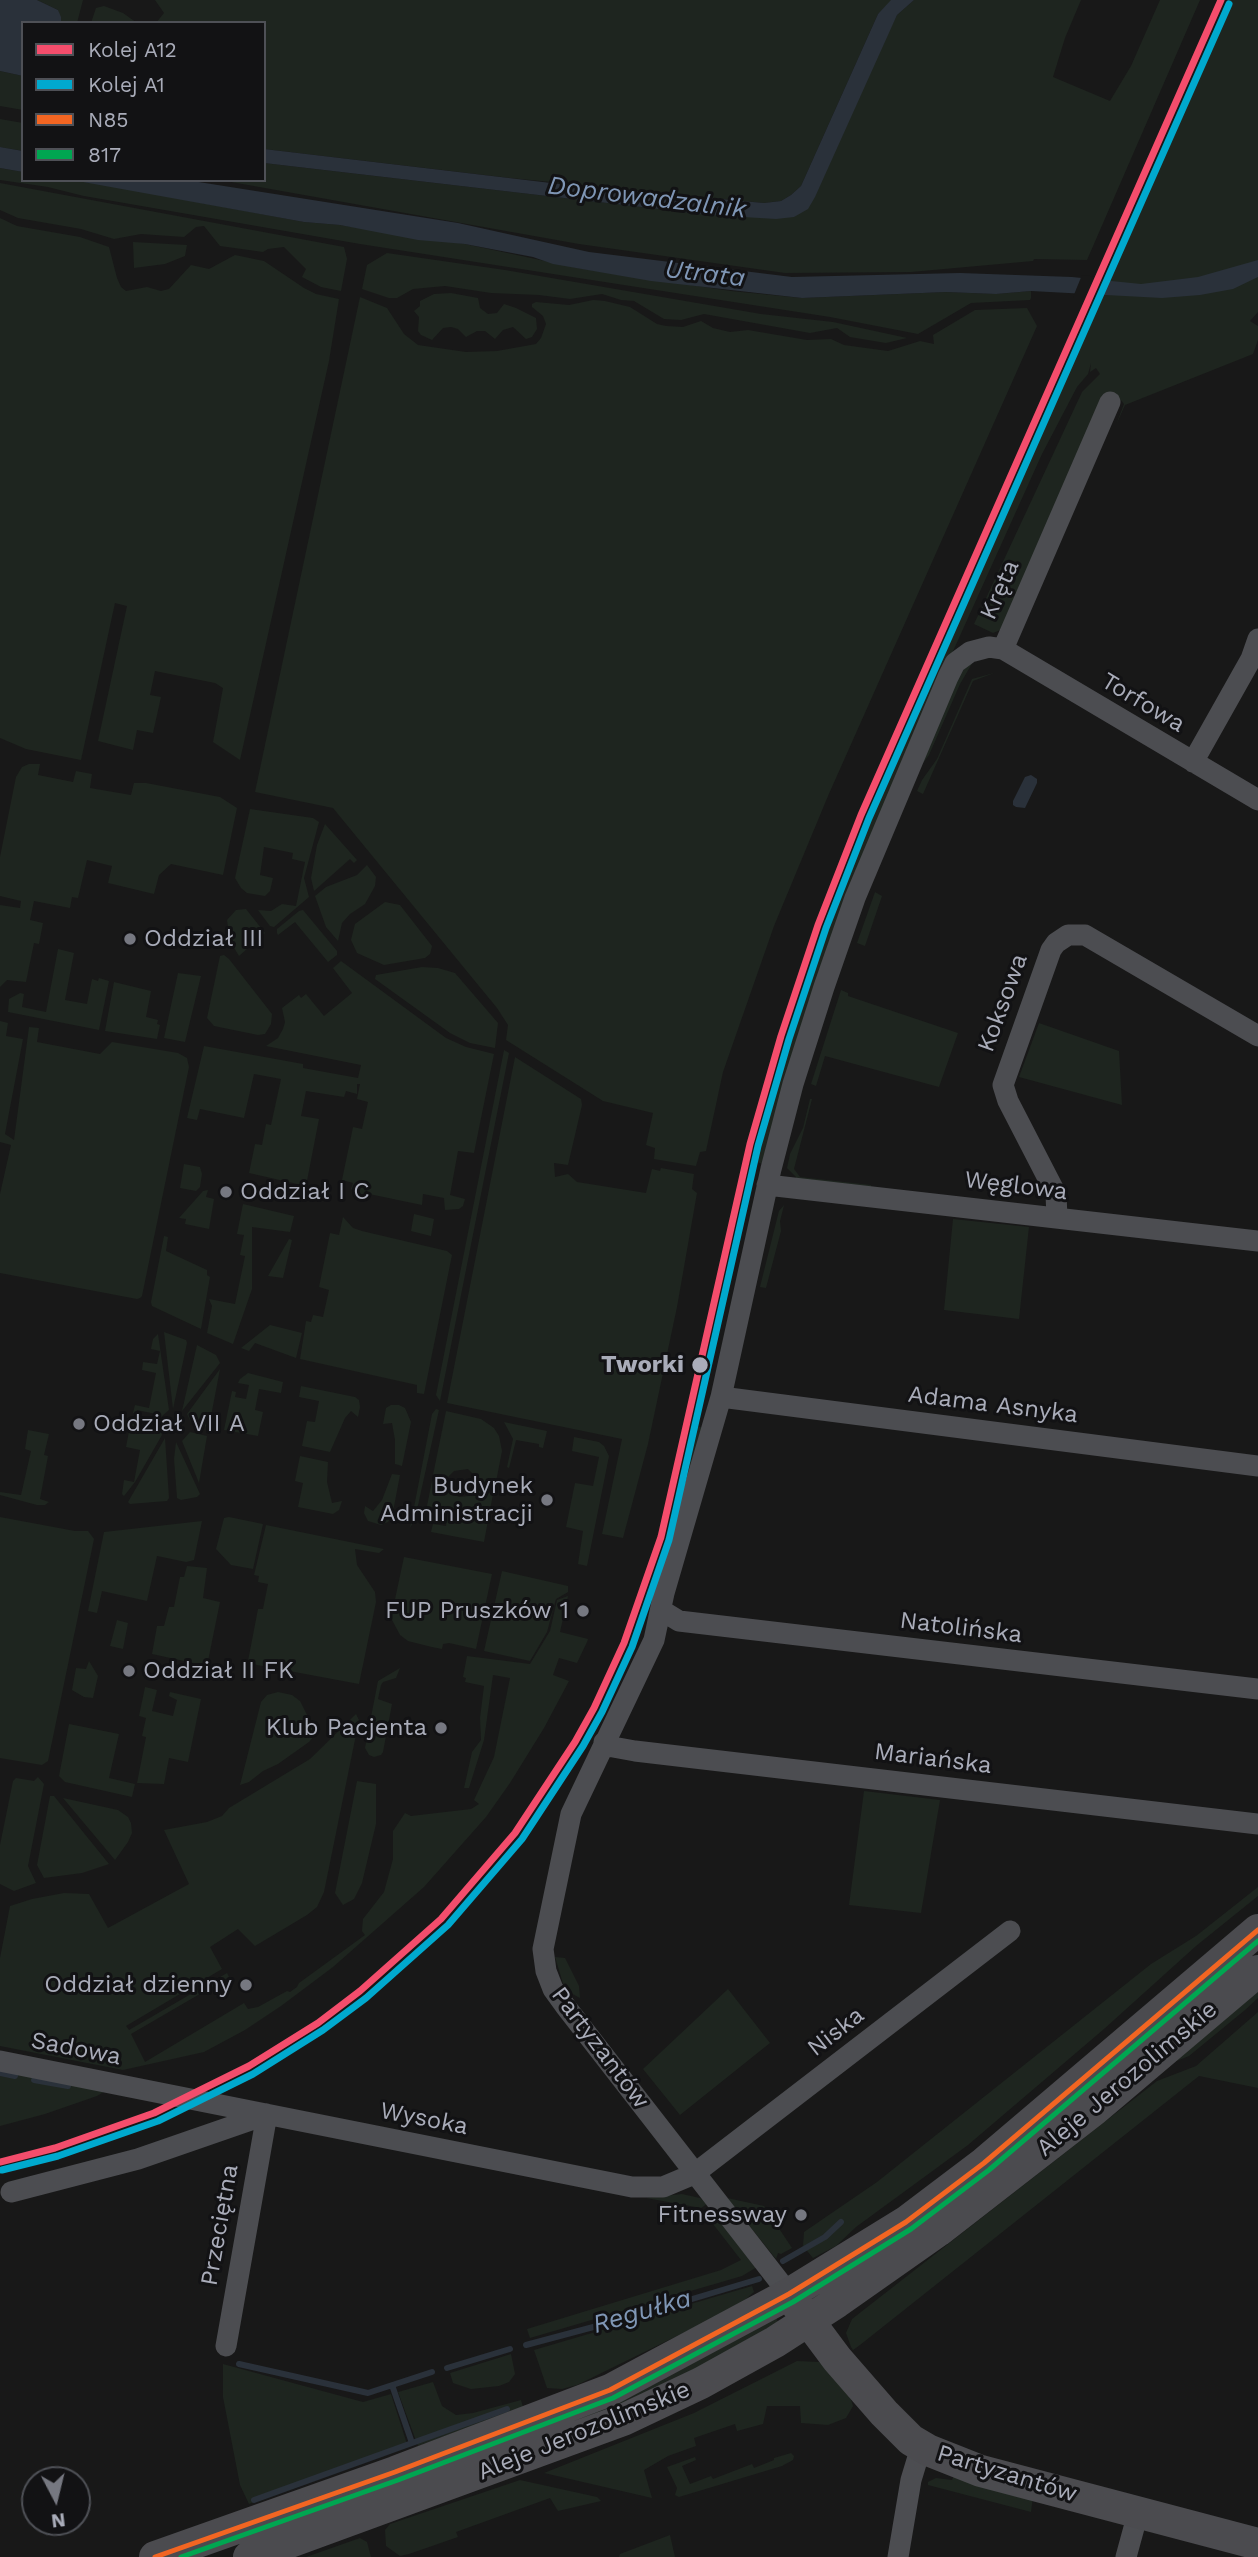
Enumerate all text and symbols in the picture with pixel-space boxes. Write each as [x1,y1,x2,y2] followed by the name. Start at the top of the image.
[21,21,266,182] legend
[88,37,177,62] text: Kolej A12
[88,72,165,97] text: Kolej A1
[88,107,129,132] text: N85
[88,142,121,167] text: 817
[546,170,748,226] water label: Doprowadzalnik
[663,254,747,294] water label: Utrata
[974,556,1026,624] street label: Kręta
[1096,667,1190,739] street label: Torfowa
[144,925,263,953] place label: Oddział III
[122,931,138,947] marker: Oddział III
[972,950,1034,1056] street label: Koksowa
[963,1165,1069,1207] street label: Węglowa
[240,1178,370,1206] place label: Oddział I C
[218,1184,234,1200] marker: Oddział I C
[601,1351,684,1379] place label: Tworki
[690,1355,710,1375] marker: Tworki
[906,1380,1080,1430] street label: Adama Asnyka
[93,1410,245,1438] place label: Oddział VII A
[71,1416,87,1432] marker: Oddział VII A
[380,1472,533,1528] place label: Budynek Administracji
[539,1492,555,1508] marker: Budynek Administracji
[385,1597,569,1625] place label: FUP Pruszków 1
[575,1603,591,1619] marker: FUP Pruszków 1
[898,1606,1024,1650] street label: Natolińska
[143,1657,294,1685] place label: Oddział II FK
[121,1663,137,1679] marker: Oddział II FK
[266,1714,427,1742] place label: Klub Pacjenta
[433,1720,449,1736] marker: Klub Pacjenta
[873,1738,993,1780] street label: Mariańska
[44,1971,232,1999] place label: Oddział dzienny
[238,1977,254,1993] marker: Oddział dzienny
[545,1981,655,2115] street label: Partyzantów
[1031,1995,1223,2163] street label: Aleje Jerozolimskie
[802,2001,870,2063] street label: Niska
[29,2026,123,2072] street label: Sadowa
[378,2096,470,2142] street label: Wysoka
[195,2162,245,2288] street label: Przeciętna
[658,2201,787,2229] place label: Fitnessway
[793,2207,809,2223] marker: Fitnessway
[589,2283,695,2341] water label: Regułka
[474,2375,694,2487] street label: Aleje Jerozolimskie
[933,2439,1081,2509] street label: Partyzantów
[21,2466,91,2536] north arrow
[50,2508,67,2533] text: N

